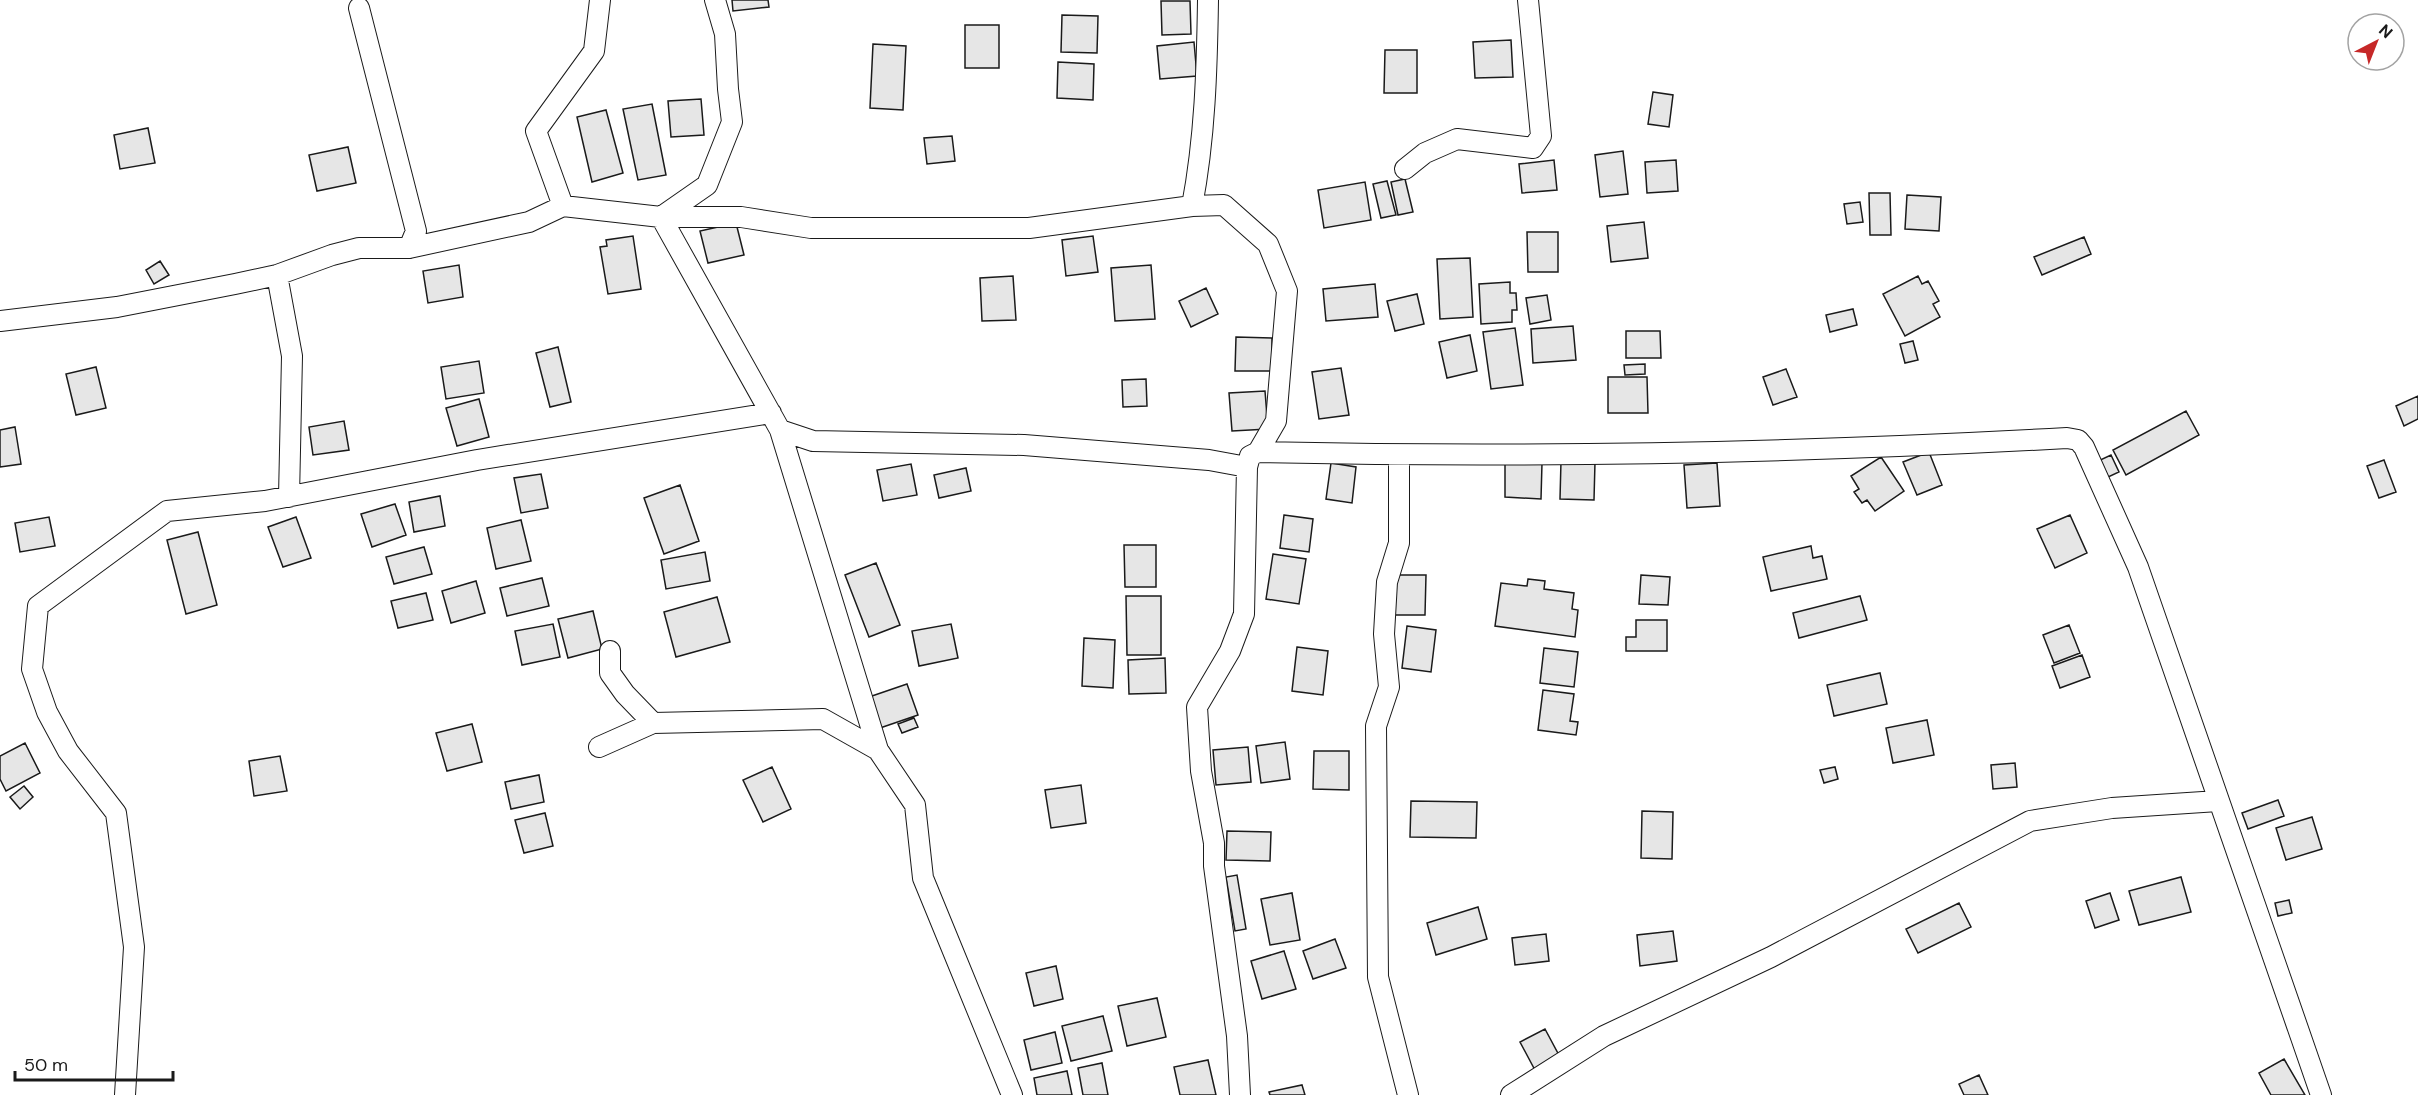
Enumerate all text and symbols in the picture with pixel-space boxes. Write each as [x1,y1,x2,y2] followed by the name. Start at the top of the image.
[2346,12,2406,72] north arrow
[2374,20,2397,43] text: N
[15,1044,172,1082] scale bar
[24,1053,68,1077] text: 50 m

